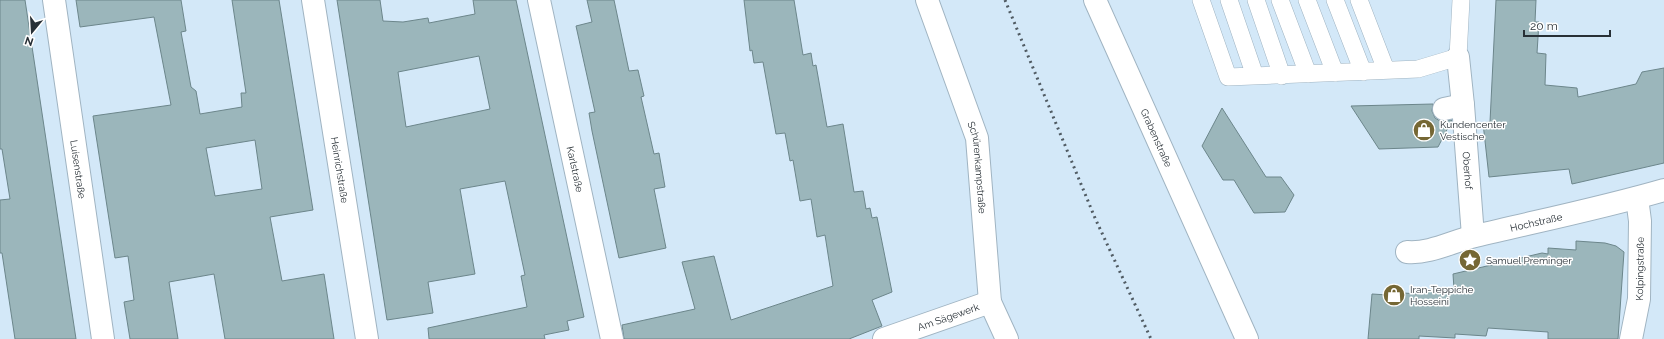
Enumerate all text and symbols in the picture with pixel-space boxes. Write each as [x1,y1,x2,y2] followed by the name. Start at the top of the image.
[12,12,52,52] north arrow
[1524,12,1610,38] scale bar
[1530,19,1558,33] text: 20 m
[23,34,35,49] text: N
[1139,107,1175,169] street label: Grabenstraße
[1411,117,1437,143] shop icon: Kundencenter Vestische
[1440,119,1506,142] place label: Kundencenter Vestische
[966,120,988,214] street label: Schürenkampstraße
[329,136,351,204] street label: Heinrichstraße
[69,139,88,199] street label: Luisenstraße
[565,145,586,193] street label: Karlstraße
[1461,151,1475,191] street label: Oberhof
[1509,211,1563,233] street label: Hochstraße
[1633,237,1645,301] street label: Kolpingstraße
[1457,247,1483,273] place icon: Samuel Preminger
[1486,255,1572,266] place label: Samuel Preminger
[1381,282,1407,308] shop icon: Iran-Teppiche Hosseini
[1410,284,1474,307] place label: Iran-Teppiche Hosseini
[916,301,981,332] street label: Am Sägewerk

